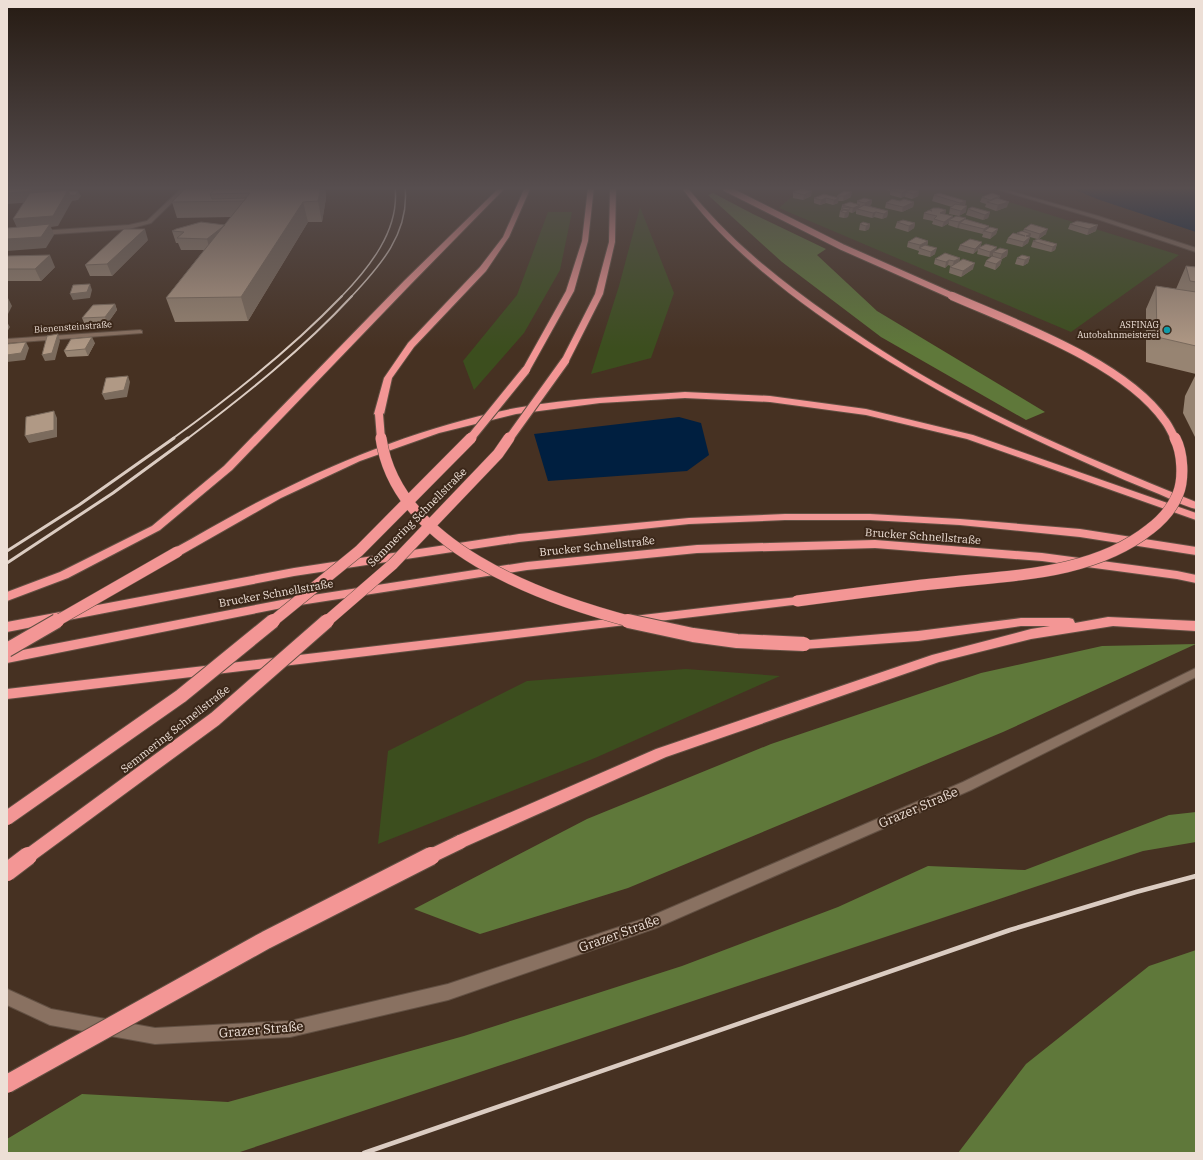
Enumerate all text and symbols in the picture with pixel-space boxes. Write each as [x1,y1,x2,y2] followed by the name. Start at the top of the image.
[34,318,112,335] street label: Bienensteinstraße
[1077,319,1159,340] place label: ASFINAG Autobahnmeisterei
[1162,325,1172,335] marker: ASFINAG Autobahnmeisterei
[364,464,470,570] street label: Semmering Schnellstraße
[865,525,981,547] street label: Brucker Schnellstraße
[539,533,656,559] street label: Brucker Schnellstraße
[218,576,334,610] street label: Brucker Schnellstraße
[118,682,232,776] street label: Semmering Schnellstraße
[876,783,961,832] street label: Grazer Straße
[576,911,662,956] street label: Grazer Straße
[218,1017,304,1042] street label: Grazer Straße

